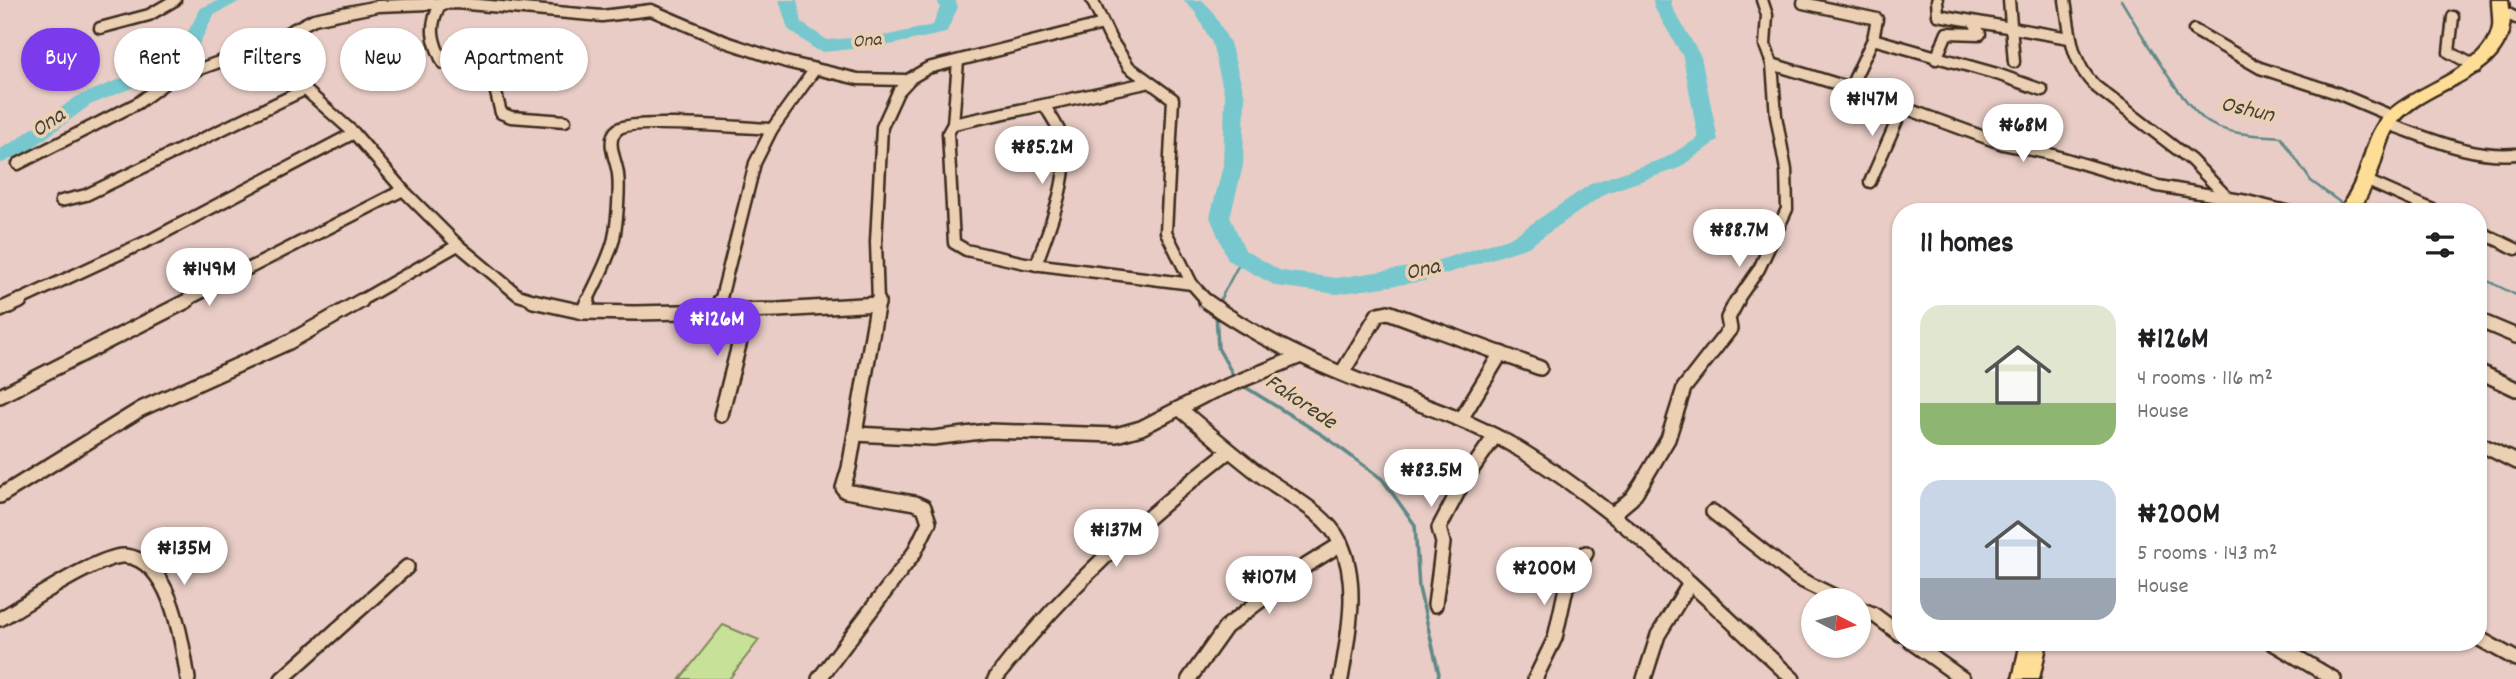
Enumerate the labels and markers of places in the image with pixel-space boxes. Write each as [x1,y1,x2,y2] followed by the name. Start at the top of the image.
[1823,78,1921,138] pin: ₦147M
[1982,104,2064,164] pin: ₦68M
[985,127,1099,186] pin: ₦85.2M
[1682,210,1796,269] pin: ₦88.7M
[160,248,258,308] pin: ₦149M
[668,298,766,358] pin: ₦126M
[1374,449,1488,509] pin: ₦83.5M
[1067,510,1165,569] pin: ₦137M
[135,528,233,587] pin: ₦135M
[1495,548,1593,607] pin: ₦200M
[1220,556,1318,616] pin: ₦107M

